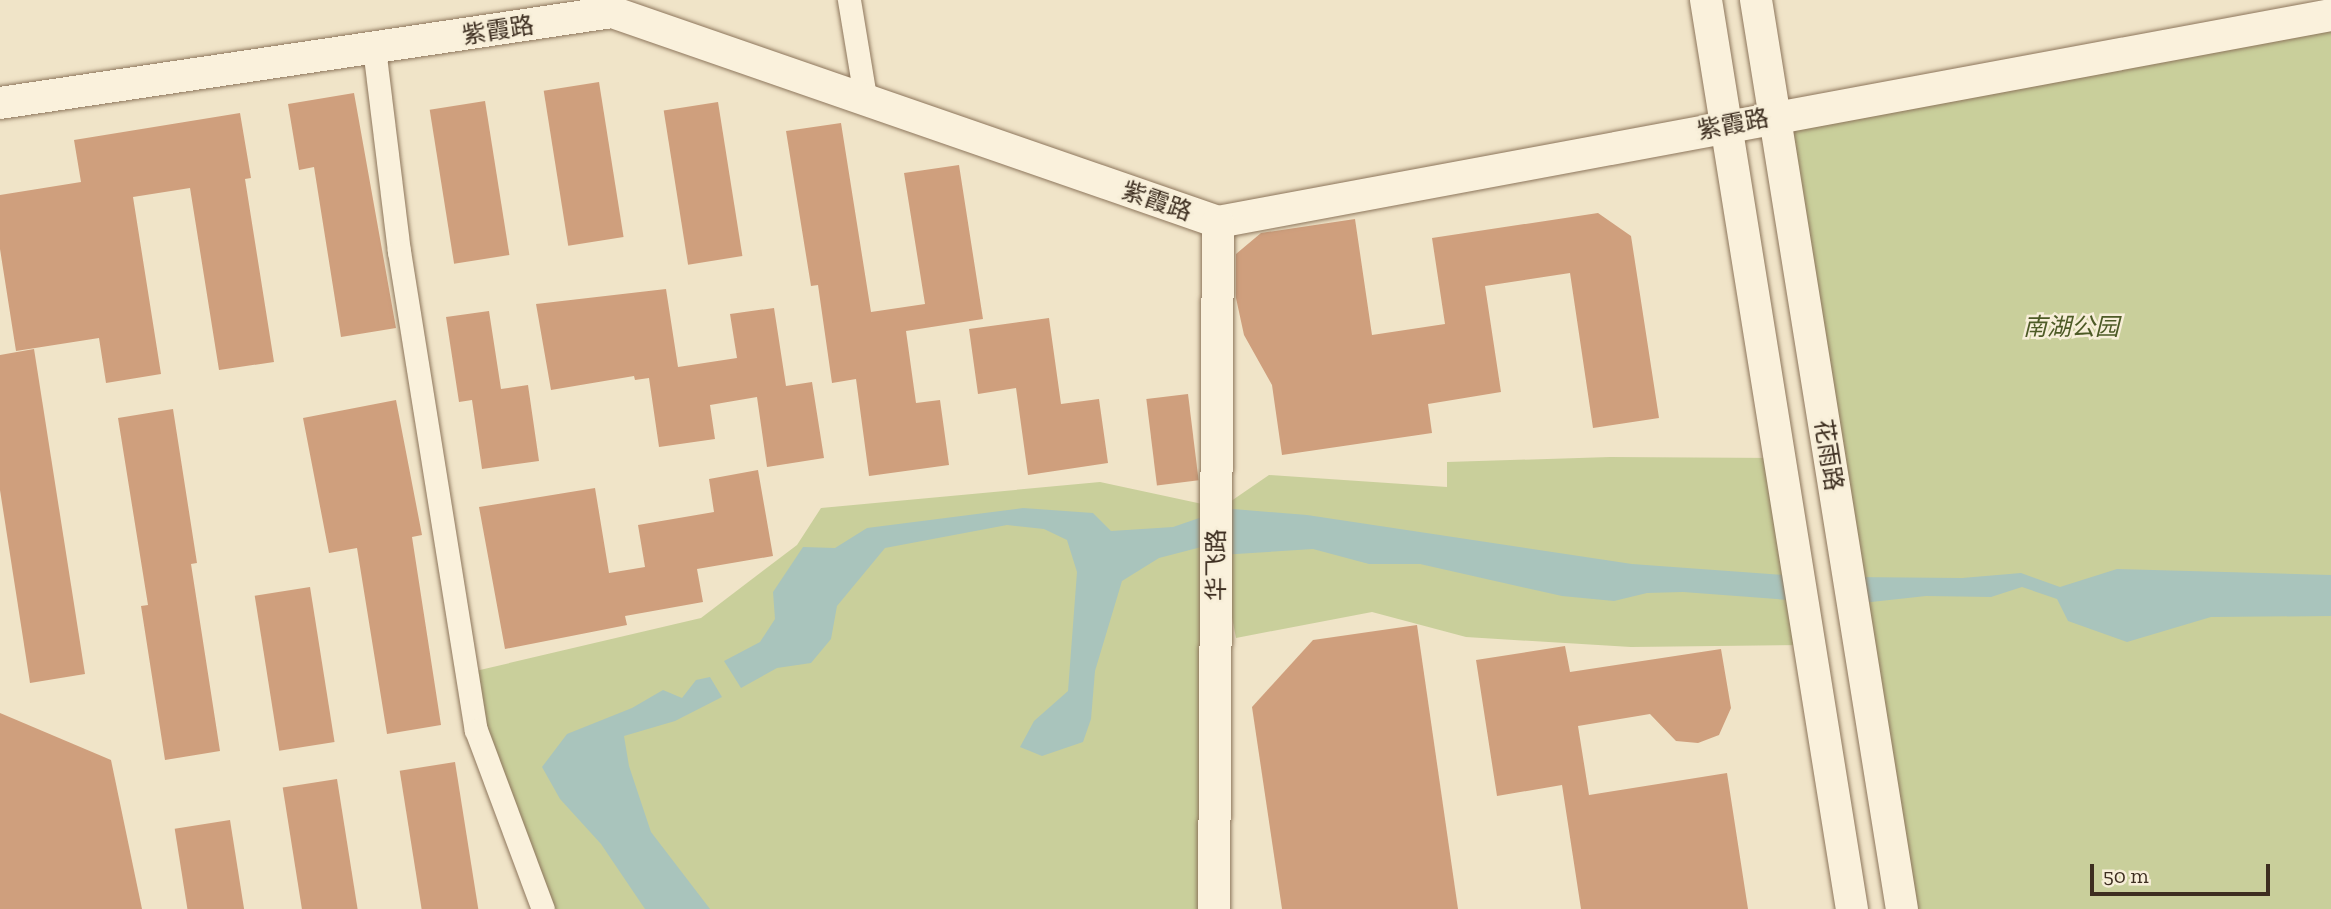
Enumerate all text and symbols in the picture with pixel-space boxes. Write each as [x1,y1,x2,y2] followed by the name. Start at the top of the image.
[460,10,536,50] street label: 紫霞路
[1695,103,1771,145] street label: 紫霞路
[1118,176,1196,226] street label: 紫霞路
[2023,313,2119,341] park label: 南湖公园
[1809,417,1849,493] street label: 花雨路
[1202,529,1230,601] street label: 华飞路
[2093,850,2273,894] scale bar
[2103,863,2149,888] text: 50 m

